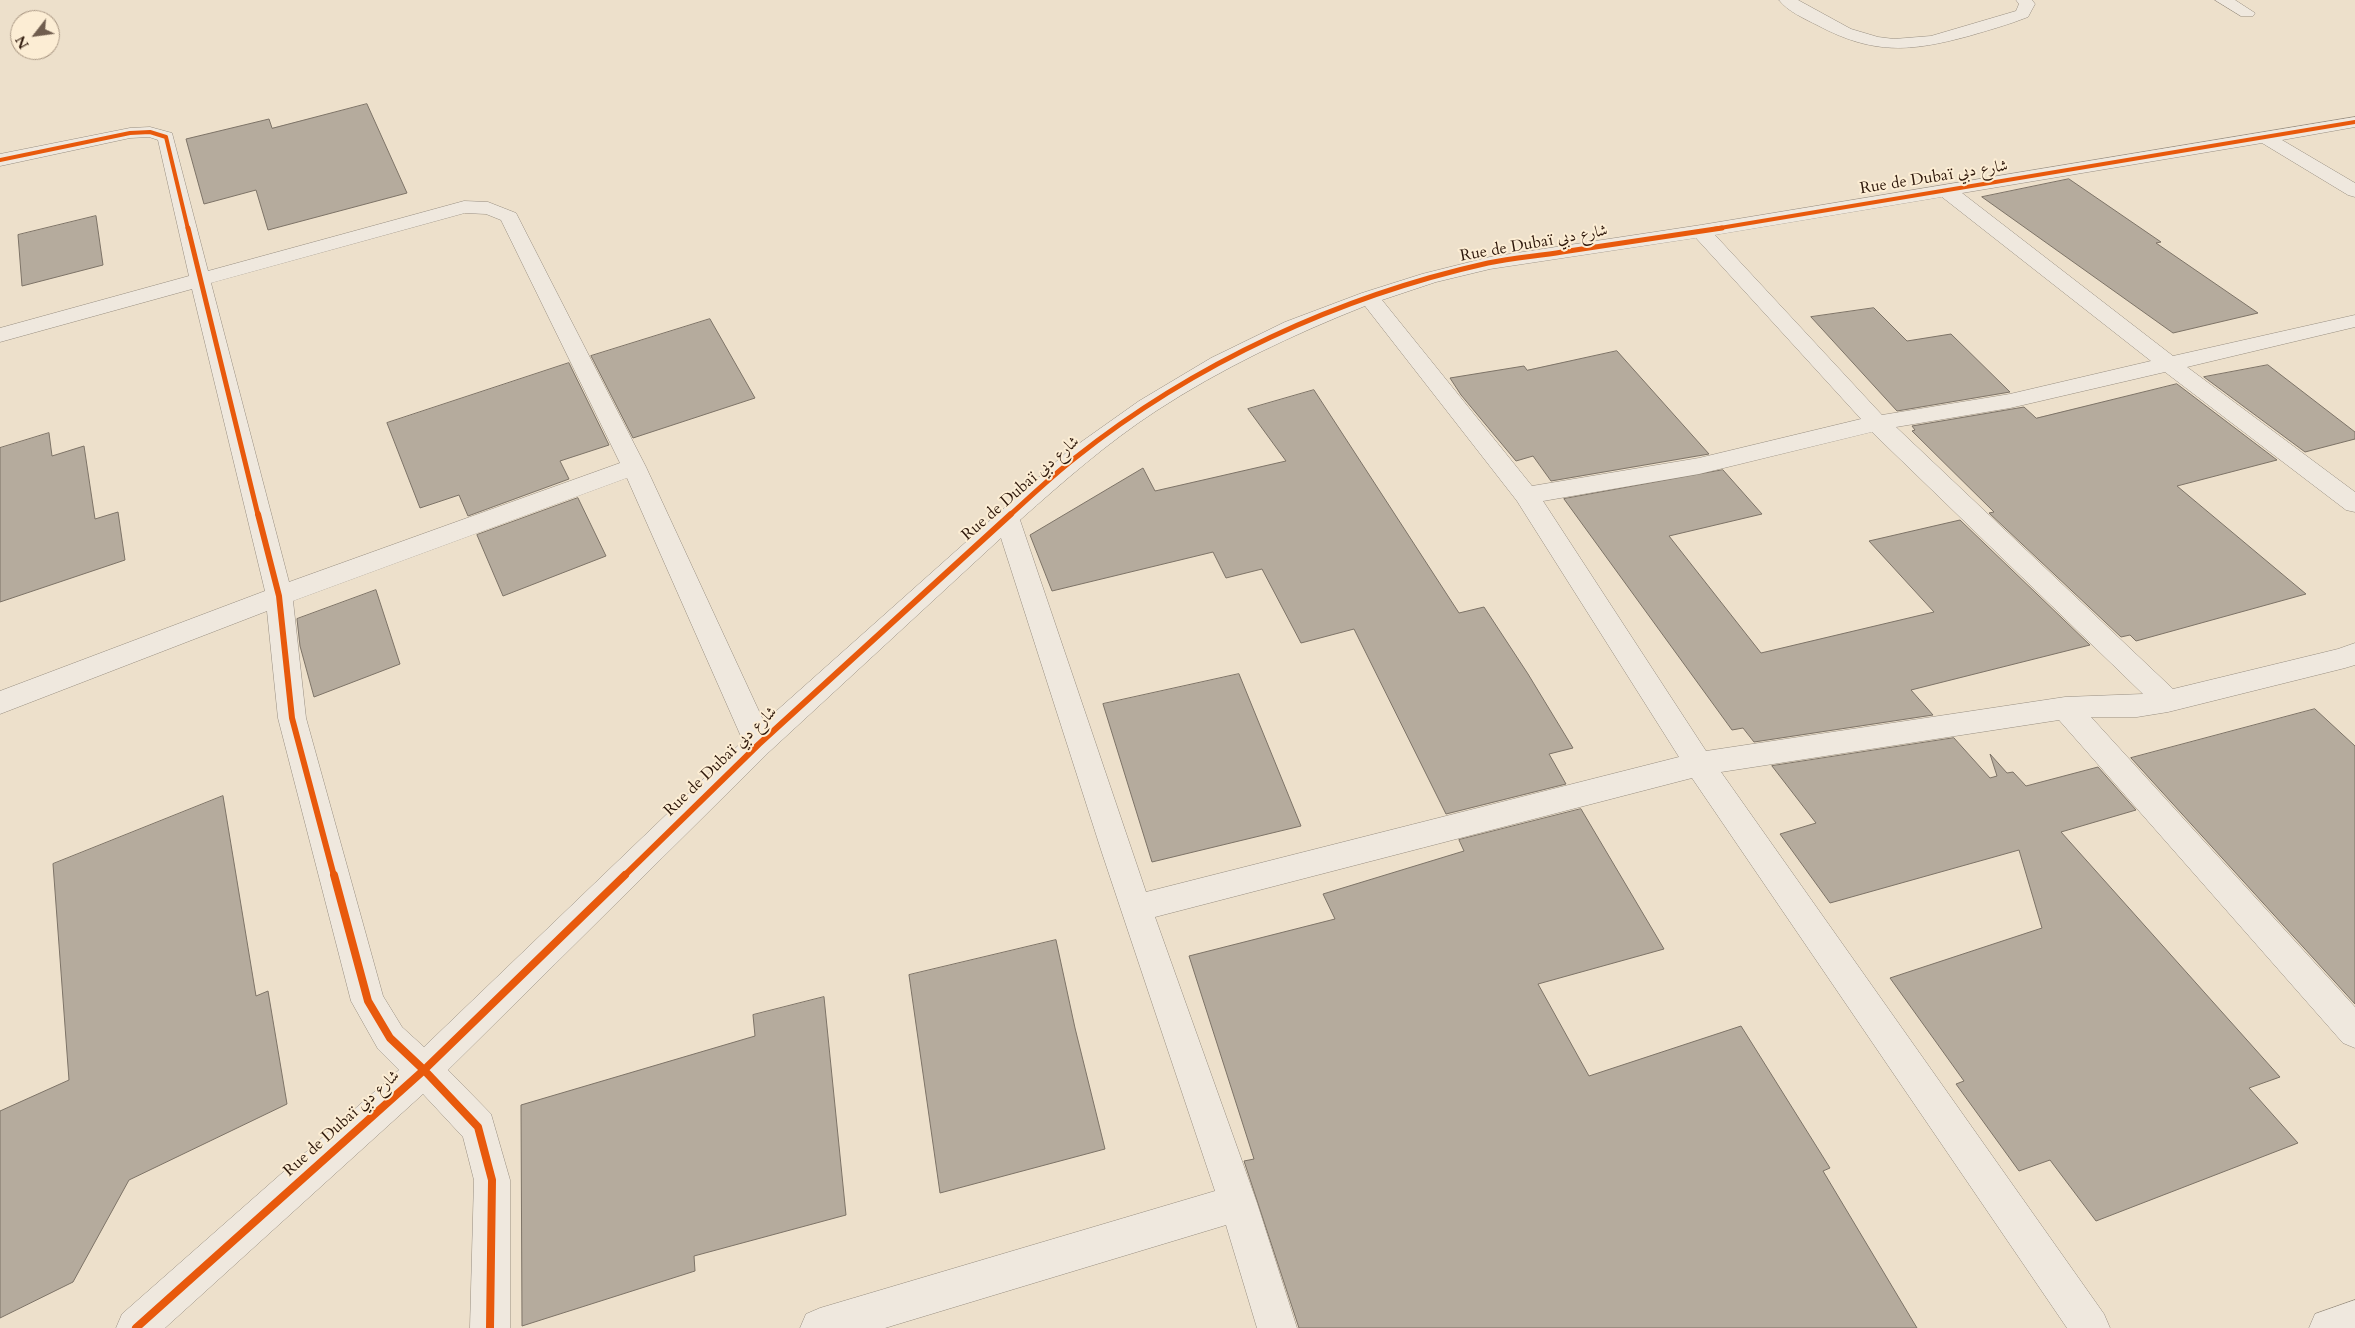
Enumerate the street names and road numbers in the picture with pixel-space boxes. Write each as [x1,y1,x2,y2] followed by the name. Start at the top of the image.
[1859,157,2009,199] street label: Rue de Dubaï شارع دبي
[1459,222,1609,266] street label: Rue de Dubaï شارع دبي
[958,433,1084,545] street label: Rue de Dubaï شارع دبي
[661,703,781,821] street label: Rue de Dubaï شارع دبي
[280,1067,404,1181] street label: Rue de Dubaï شارع دبي

